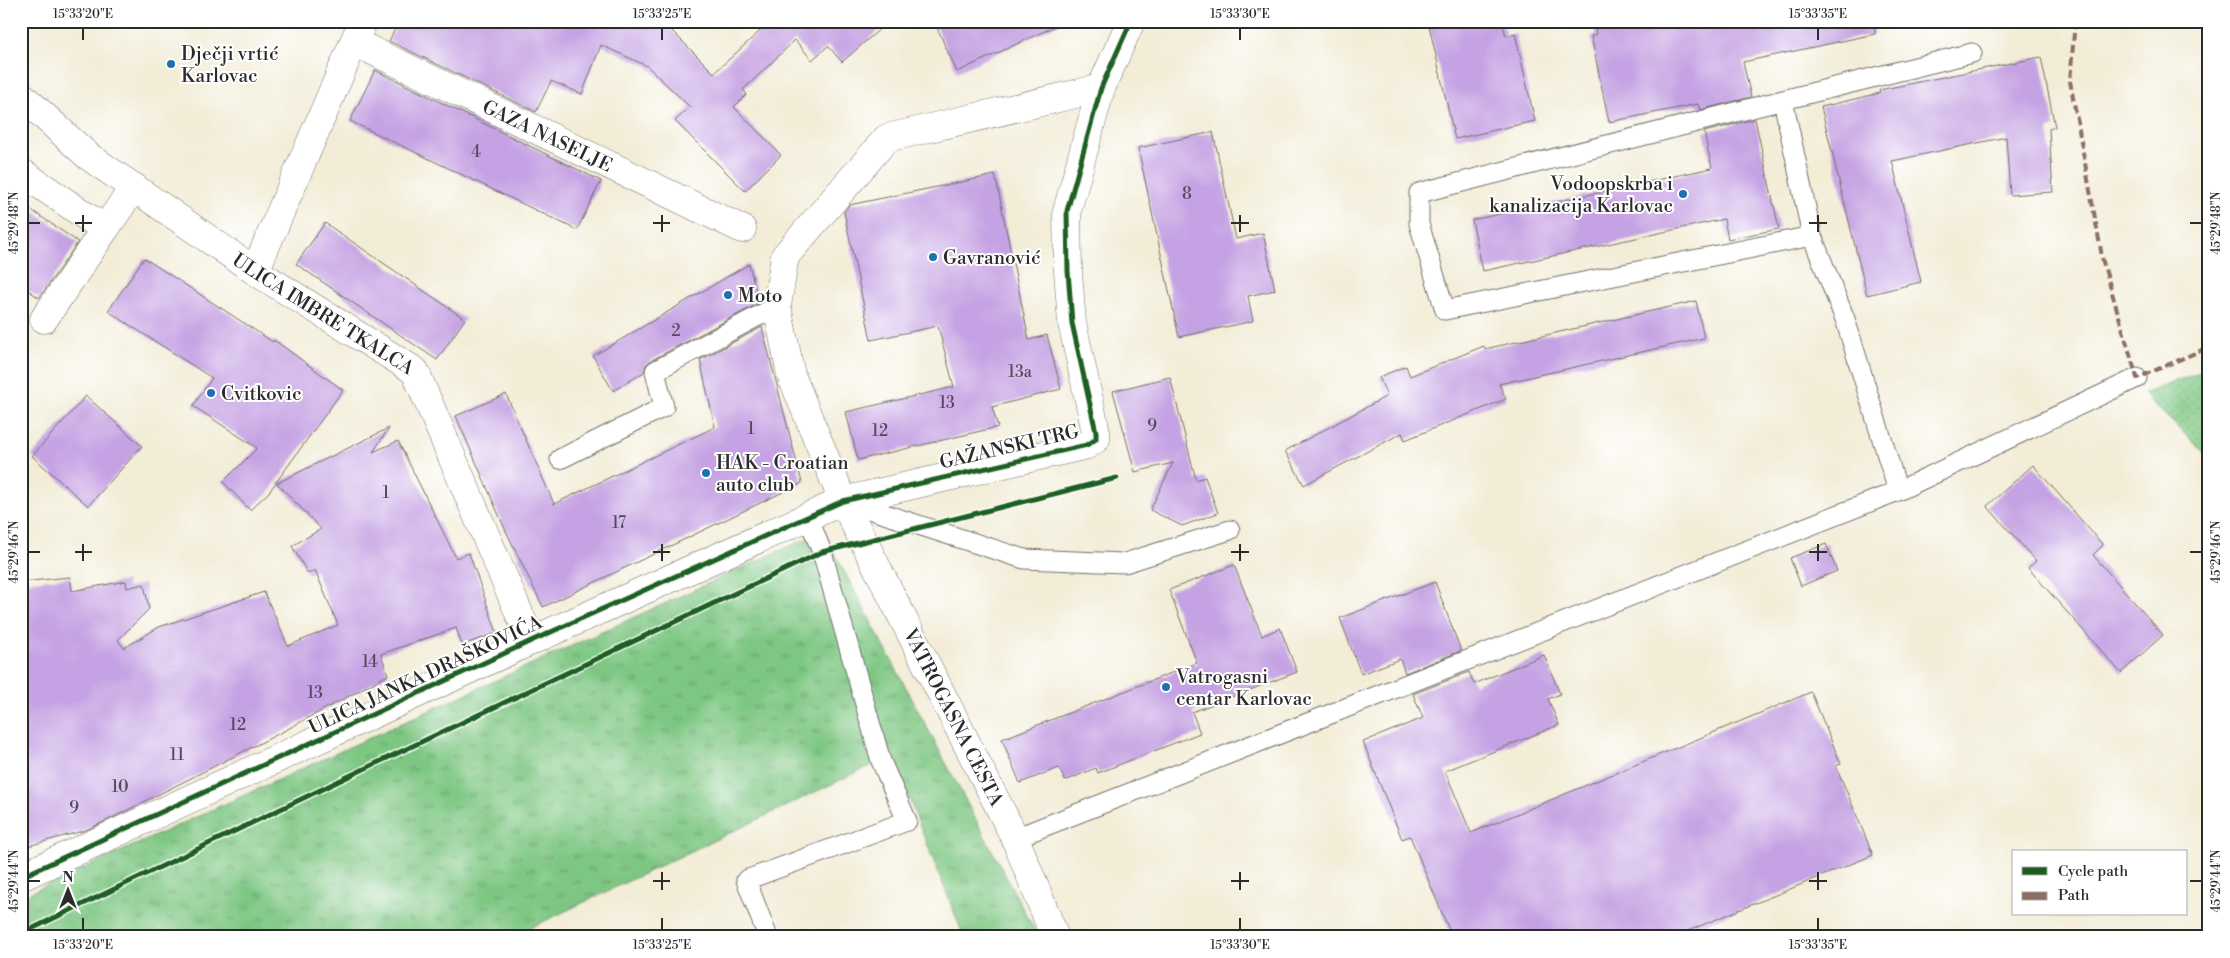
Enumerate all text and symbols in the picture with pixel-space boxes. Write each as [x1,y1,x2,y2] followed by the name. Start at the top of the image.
[53,7,113,22] text: 15°33'20"E
[633,7,691,22] text: 15°33'25"E
[1210,7,1270,22] text: 15°33'30"E
[1789,7,1847,22] text: 15°33'35"E
[181,42,278,88] place label: Dječji vrtić Karlovac
[165,58,177,70] marker: Dječji vrtić Karlovac
[478,95,616,178] street label: GAZA NASELJE
[471,142,481,162] house number: 4
[1489,172,1673,218] place label: Vodoopskrba i kanalizacija Karlovac
[1182,184,1192,204] house number: 8
[1677,188,1689,200] marker: Vodoopskrba i kanalizacija Karlovac
[7,191,22,255] text: 45°29'48"N
[2209,191,2224,255] text: 45°29'48"N
[943,246,1041,270] place label: Gavranović
[227,248,419,381] street label: ULICA IMBRE TKALCA
[927,251,939,263] marker: Gavranović
[738,284,783,308] place label: Moto
[722,289,734,301] marker: Moto
[671,321,681,341] house number: 2
[1008,362,1033,382] house number: 13a
[221,382,302,406] place label: Cvitkovic
[205,387,217,399] marker: Cvitkovic
[939,393,955,413] house number: 13
[1147,416,1157,436] house number: 9
[937,418,1081,475] street label: GAŽANSKI TRG
[748,419,755,439] house number: 1
[872,421,888,441] house number: 12
[716,451,849,497] place label: HAK - Croatian auto club
[700,467,712,479] marker: HAK - Croatian auto club
[383,483,390,503] house number: 1
[612,513,626,533] house number: 17
[7,520,22,584] text: 45°29'46"N
[2209,520,2224,584] text: 45°29'46"N
[304,609,547,740] street label: ULICA JANKA DRAŠKOVIĆA
[897,624,1009,811] street label: VATROGASNA CESTA
[362,652,378,672] house number: 14
[1175,665,1312,711] place label: Vatrogasni centar Karlovac
[1160,681,1172,693] marker: Vatrogasni centar Karlovac
[307,683,323,703] house number: 13
[230,715,246,735] house number: 12
[170,745,184,765] house number: 11
[112,777,129,797] house number: 10
[69,798,79,818] house number: 9
[7,849,22,913] text: 45°29'44"N
[2209,849,2224,913] text: 45°29'44"N
[2012,850,2188,916] legend
[2058,862,2128,881] text: Cycle path
[42,866,92,916] north arrow
[62,869,74,887] text: N
[2058,886,2090,905] text: Path
[53,938,113,953] text: 15°33'20"E
[633,938,691,953] text: 15°33'25"E
[1210,938,1270,953] text: 15°33'30"E
[1789,938,1847,953] text: 15°33'35"E

